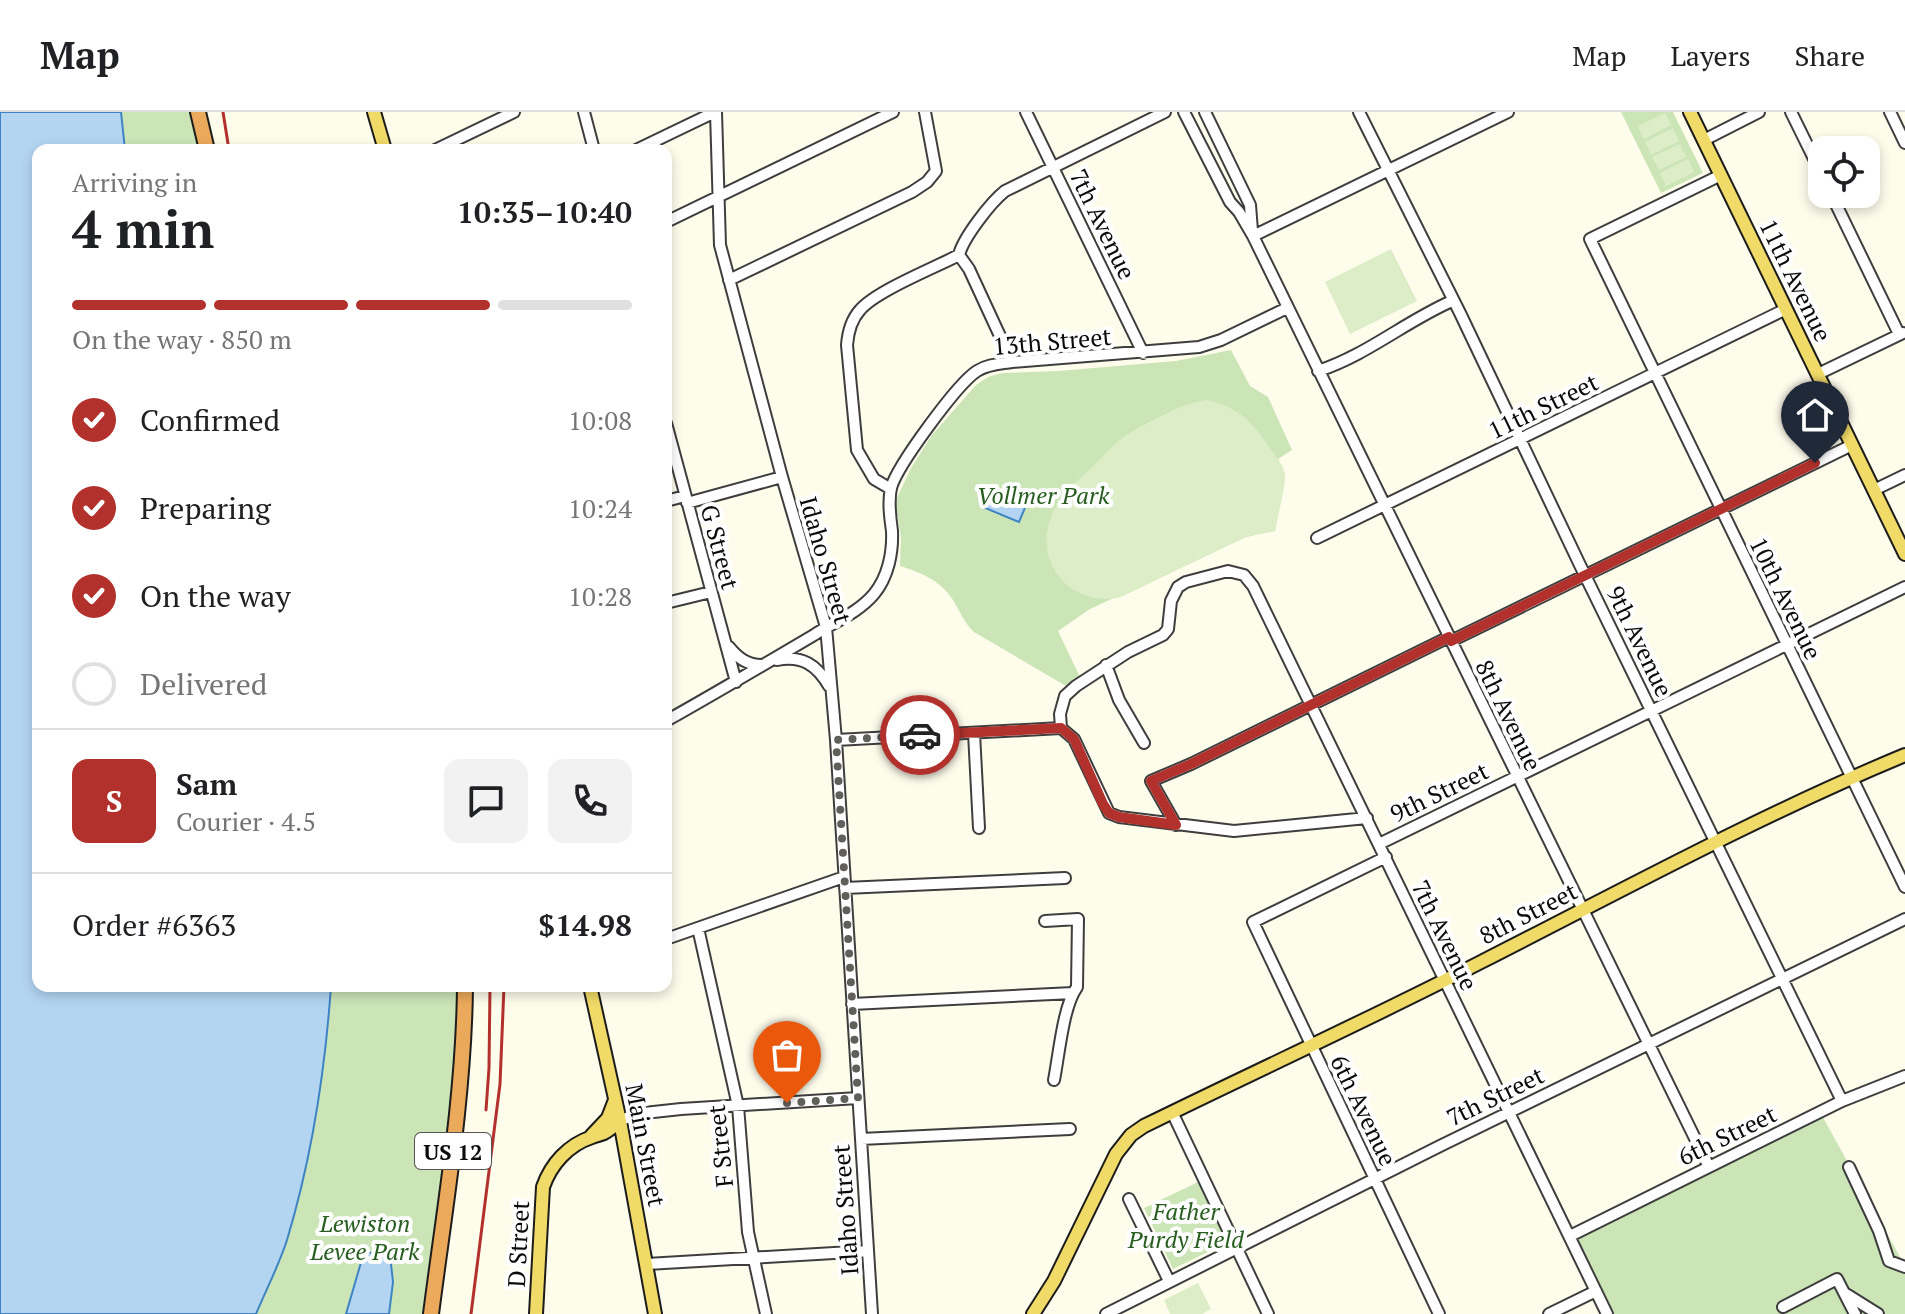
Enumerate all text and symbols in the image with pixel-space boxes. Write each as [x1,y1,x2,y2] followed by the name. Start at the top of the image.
[40,30,120,80] text: Map
[1572,37,1626,74] text: Map
[1670,37,1751,74] text: Layers
[1795,37,1865,74] text: Share
[1808,136,1880,208] map controls
[1808,136,1880,208] button: locate
[1063,164,1143,284] street label: 7th Avenue
[72,165,197,199] text: Arriving in
[457,192,632,232] text: 10:35–10:40
[72,194,214,263] text: 4 min
[1753,213,1839,347] street label: 11th Avenue
[992,320,1112,362] street label: 13th Street
[72,322,292,356] text: On the way · 850 m
[1483,366,1603,446] street label: 11th Street
[1781,381,1849,463] pin
[1793,393,1837,437] icon: home
[72,398,116,442] icon: check
[140,400,280,440] text: Confirmed
[568,403,632,437] text: 10:08
[976,479,1110,511] park label: Vollmer Park
[72,486,116,530] icon: check
[140,488,271,528] text: Preparing
[568,491,632,525] text: 10:24
[793,493,859,628] street label: Idaho Street
[693,501,747,593] street label: G Street
[1743,531,1829,665] street label: 10th Avenue
[72,574,116,618] icon: check
[140,576,291,616] text: On the way
[568,579,632,613] text: 10:28
[1599,580,1681,702] street label: 9th Avenue
[1468,654,1550,776] street label: 8th Avenue
[140,664,267,704] text: Delivered
[880,695,960,775] courier
[898,713,942,757] icon: car
[1385,754,1494,830] street label: 9th Street
[444,759,528,843] button: chat
[548,759,632,843] button: phone
[176,764,237,804] text: Sam
[106,781,122,821] text: S
[176,804,316,838] text: Courier · 4.5
[1405,875,1485,995] street label: 7th Avenue
[1474,875,1582,951] street label: 8th Street
[72,905,236,945] text: Order #6363
[538,905,632,945] text: $14.98
[753,1021,821,1103] pin
[765,1033,809,1077] icon: bag
[1323,1049,1405,1171] street label: 6th Avenue
[1441,1059,1549,1133] street label: 7th Street
[618,1081,674,1209] street label: Main Street
[1673,1097,1782,1173] street label: 6th Street
[700,1103,740,1189] street label: F Street
[415,1133,491,1169] road number: US 12
[824,1143,866,1277] street label: Idaho Street
[1127,1195,1245,1255] park label: Father Purdy Field
[500,1200,536,1288] street label: D Street
[309,1207,420,1267] park label: Lewiston Levee Park

